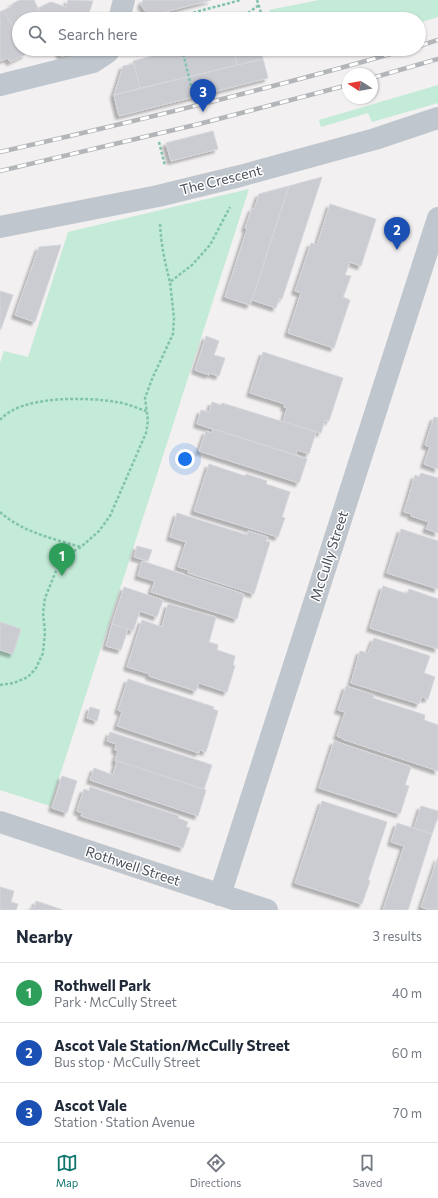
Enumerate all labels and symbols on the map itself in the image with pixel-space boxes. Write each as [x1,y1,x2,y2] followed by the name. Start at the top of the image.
[342,68,378,104] north arrow
[190,79,216,112] pin: 3
[178,161,264,198] street label: The Crescent
[384,217,410,250] pin: 2
[175,449,195,469] your location
[306,508,351,603] street label: McCully Street
[49,543,75,576] pin: 1
[84,842,183,889] street label: Rothwell Street

